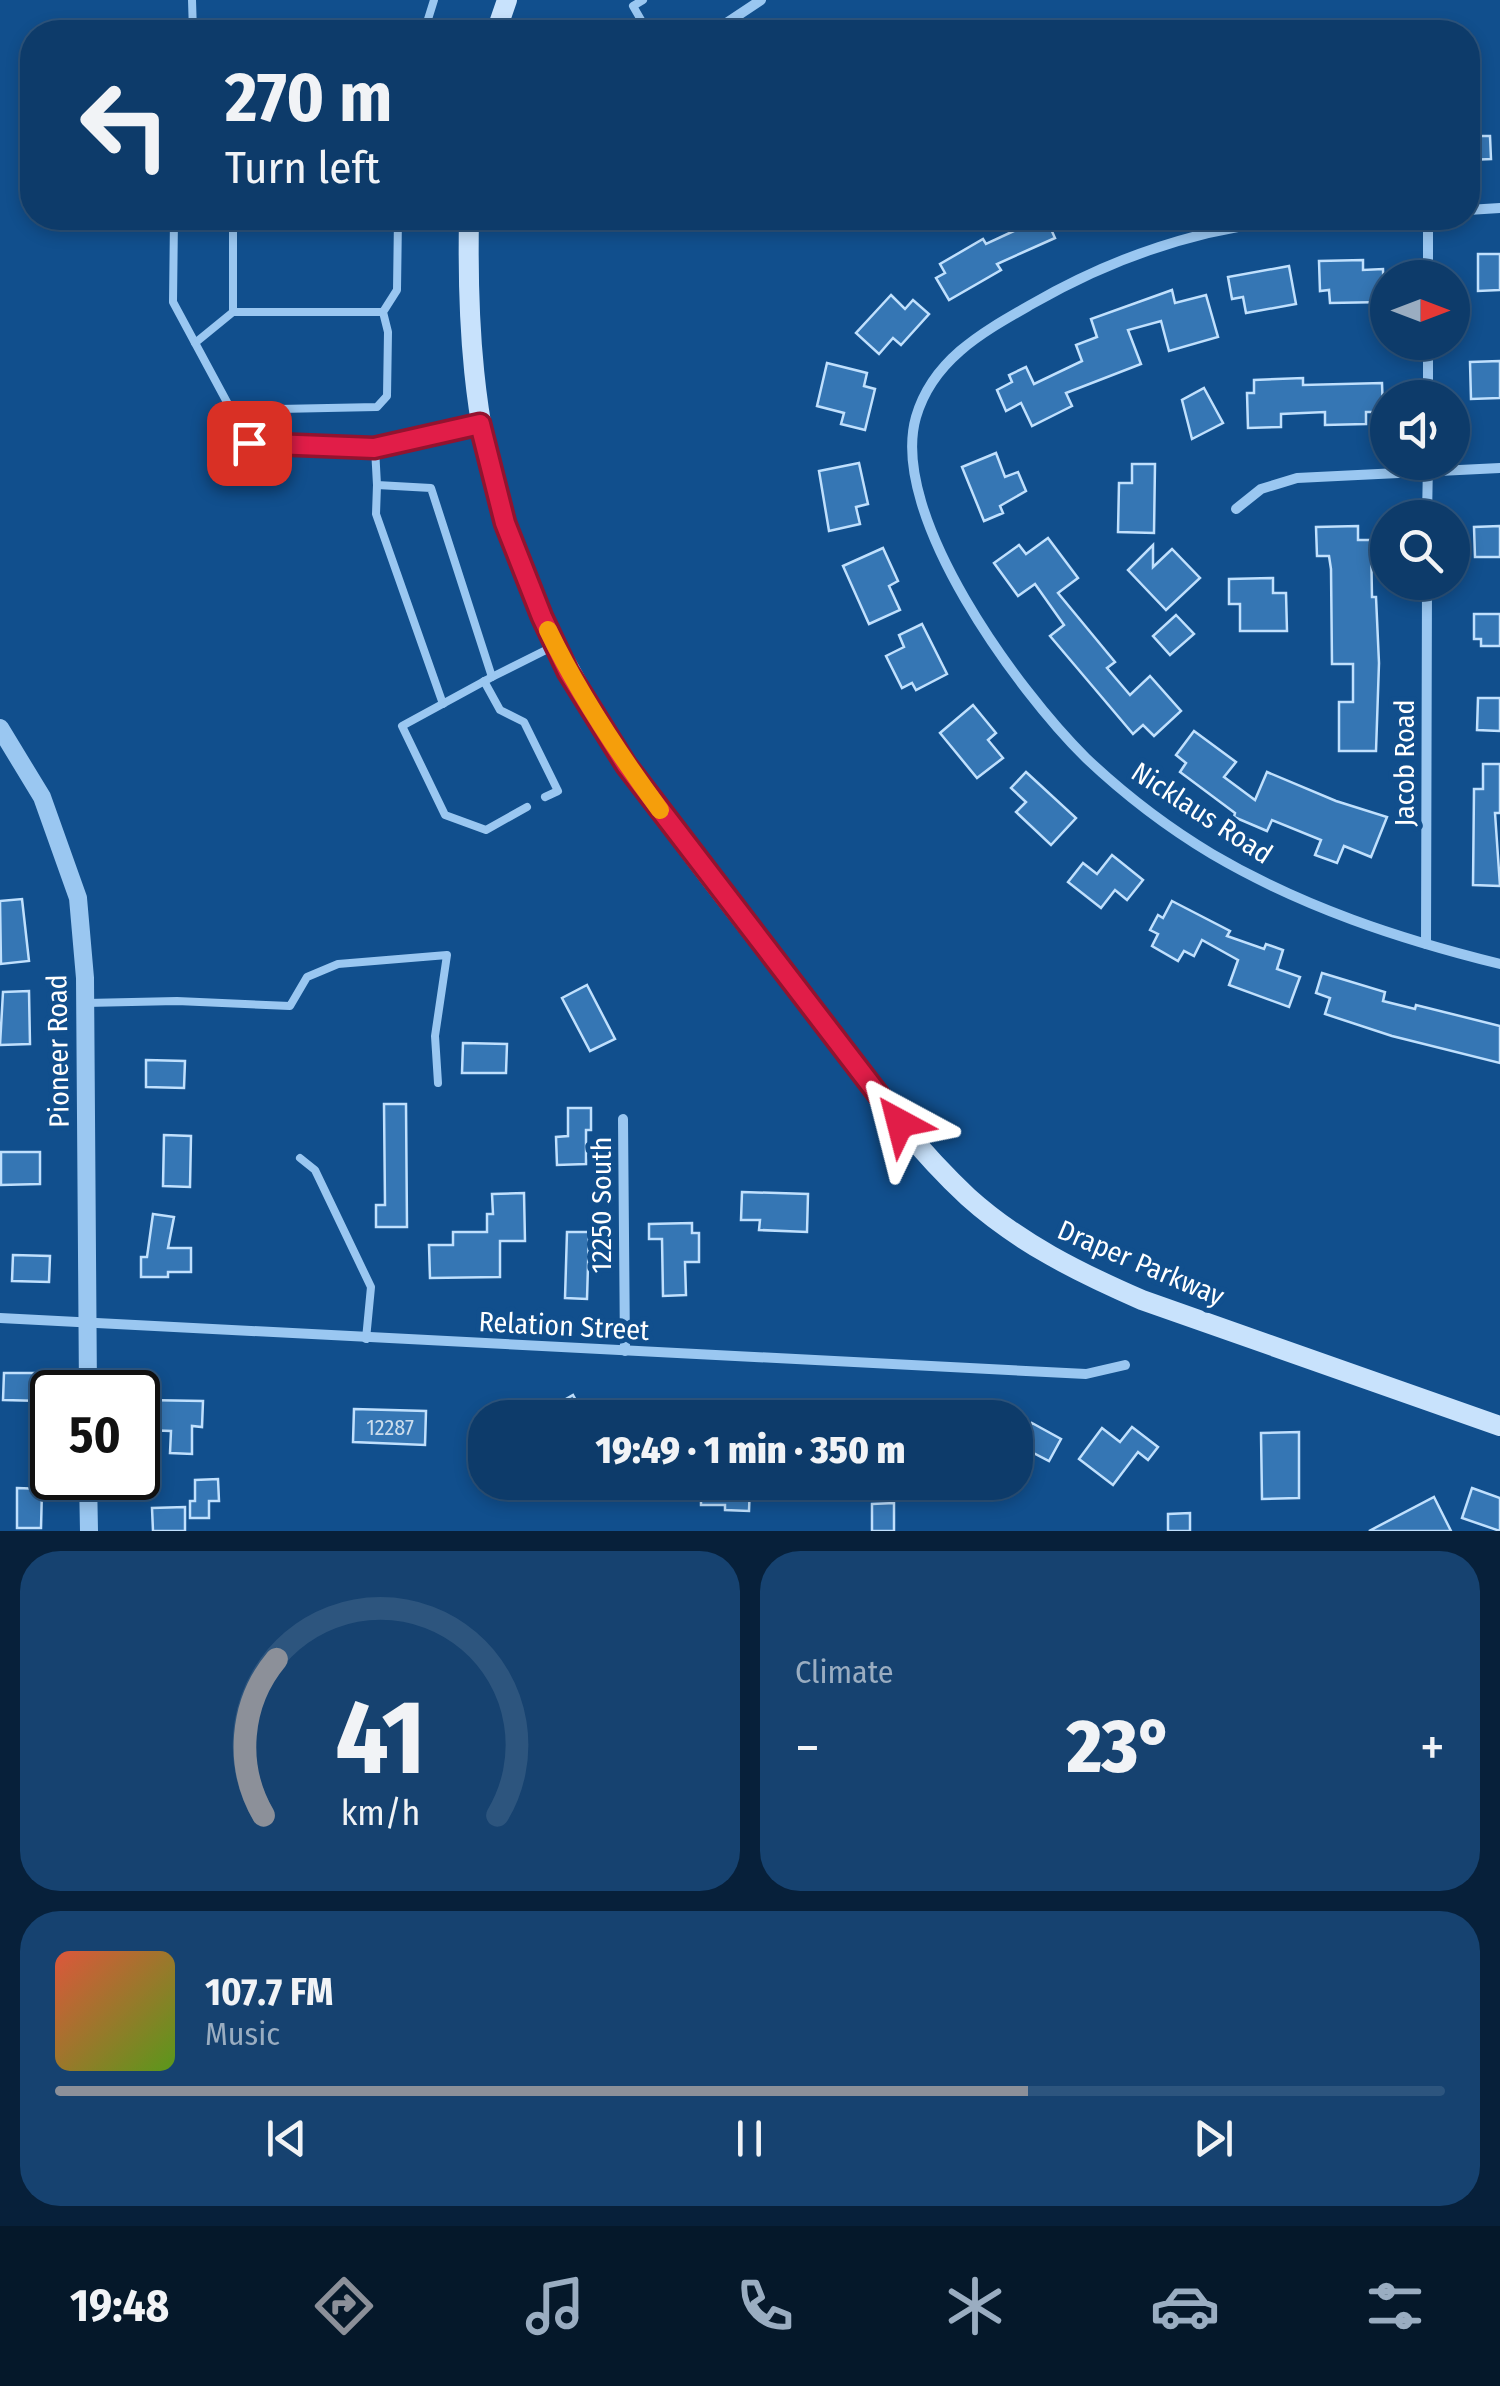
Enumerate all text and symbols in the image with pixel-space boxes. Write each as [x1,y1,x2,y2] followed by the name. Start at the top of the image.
[225,56,392,140] text: 270 m
[60,60,190,190] icon: left
[225,141,380,195] text: Turn left
[1370,260,1470,360] north arrow
[1370,260,1470,600] map controls
[1370,380,1470,480] button: sound
[207,401,292,486] pin
[222,416,277,471] icon: arrive
[1370,500,1470,600] button: search
[1388,699,1421,827] street label: Jacob Road
[1125,755,1279,871] street label: Nicklaus Road
[40,974,76,1128] street label: Pioneer Road
[848,1071,952,1175] position arrow
[585,1137,618,1273] street label: 12250 South
[1053,1213,1230,1313] street label: Draper Parkway
[478,1305,651,1347] street label: Relation Street
[30,1370,160,1500] speed limit sign: 50
[366,1414,414,1441] house number: 12287
[596,1427,905,1473] text: 19:49 · 1 min · 350 m
[795,1653,894,1691] text: Climate
[335,1676,425,1801] text: 41
[1067,1702,1173,1792] text: 23°
[795,1715,820,1781] text: −
[1420,1715,1445,1781] text: +
[340,1792,420,1834] text: km/h
[205,1969,333,2015] text: 107.7 FM
[205,2015,280,2053] text: Music
[259,2111,314,2166] icon: previous
[722,2111,777,2166] icon: pause
[1186,2111,1241,2166] icon: next
[309,2271,379,2341] icon: directions
[520,2271,590,2341] icon: music
[730,2271,800,2341] icon: phone
[940,2271,1010,2341] icon: climate
[1150,2271,1220,2341] icon: car
[1360,2271,1430,2341] icon: filters
[70,2279,169,2333] text: 19:48

